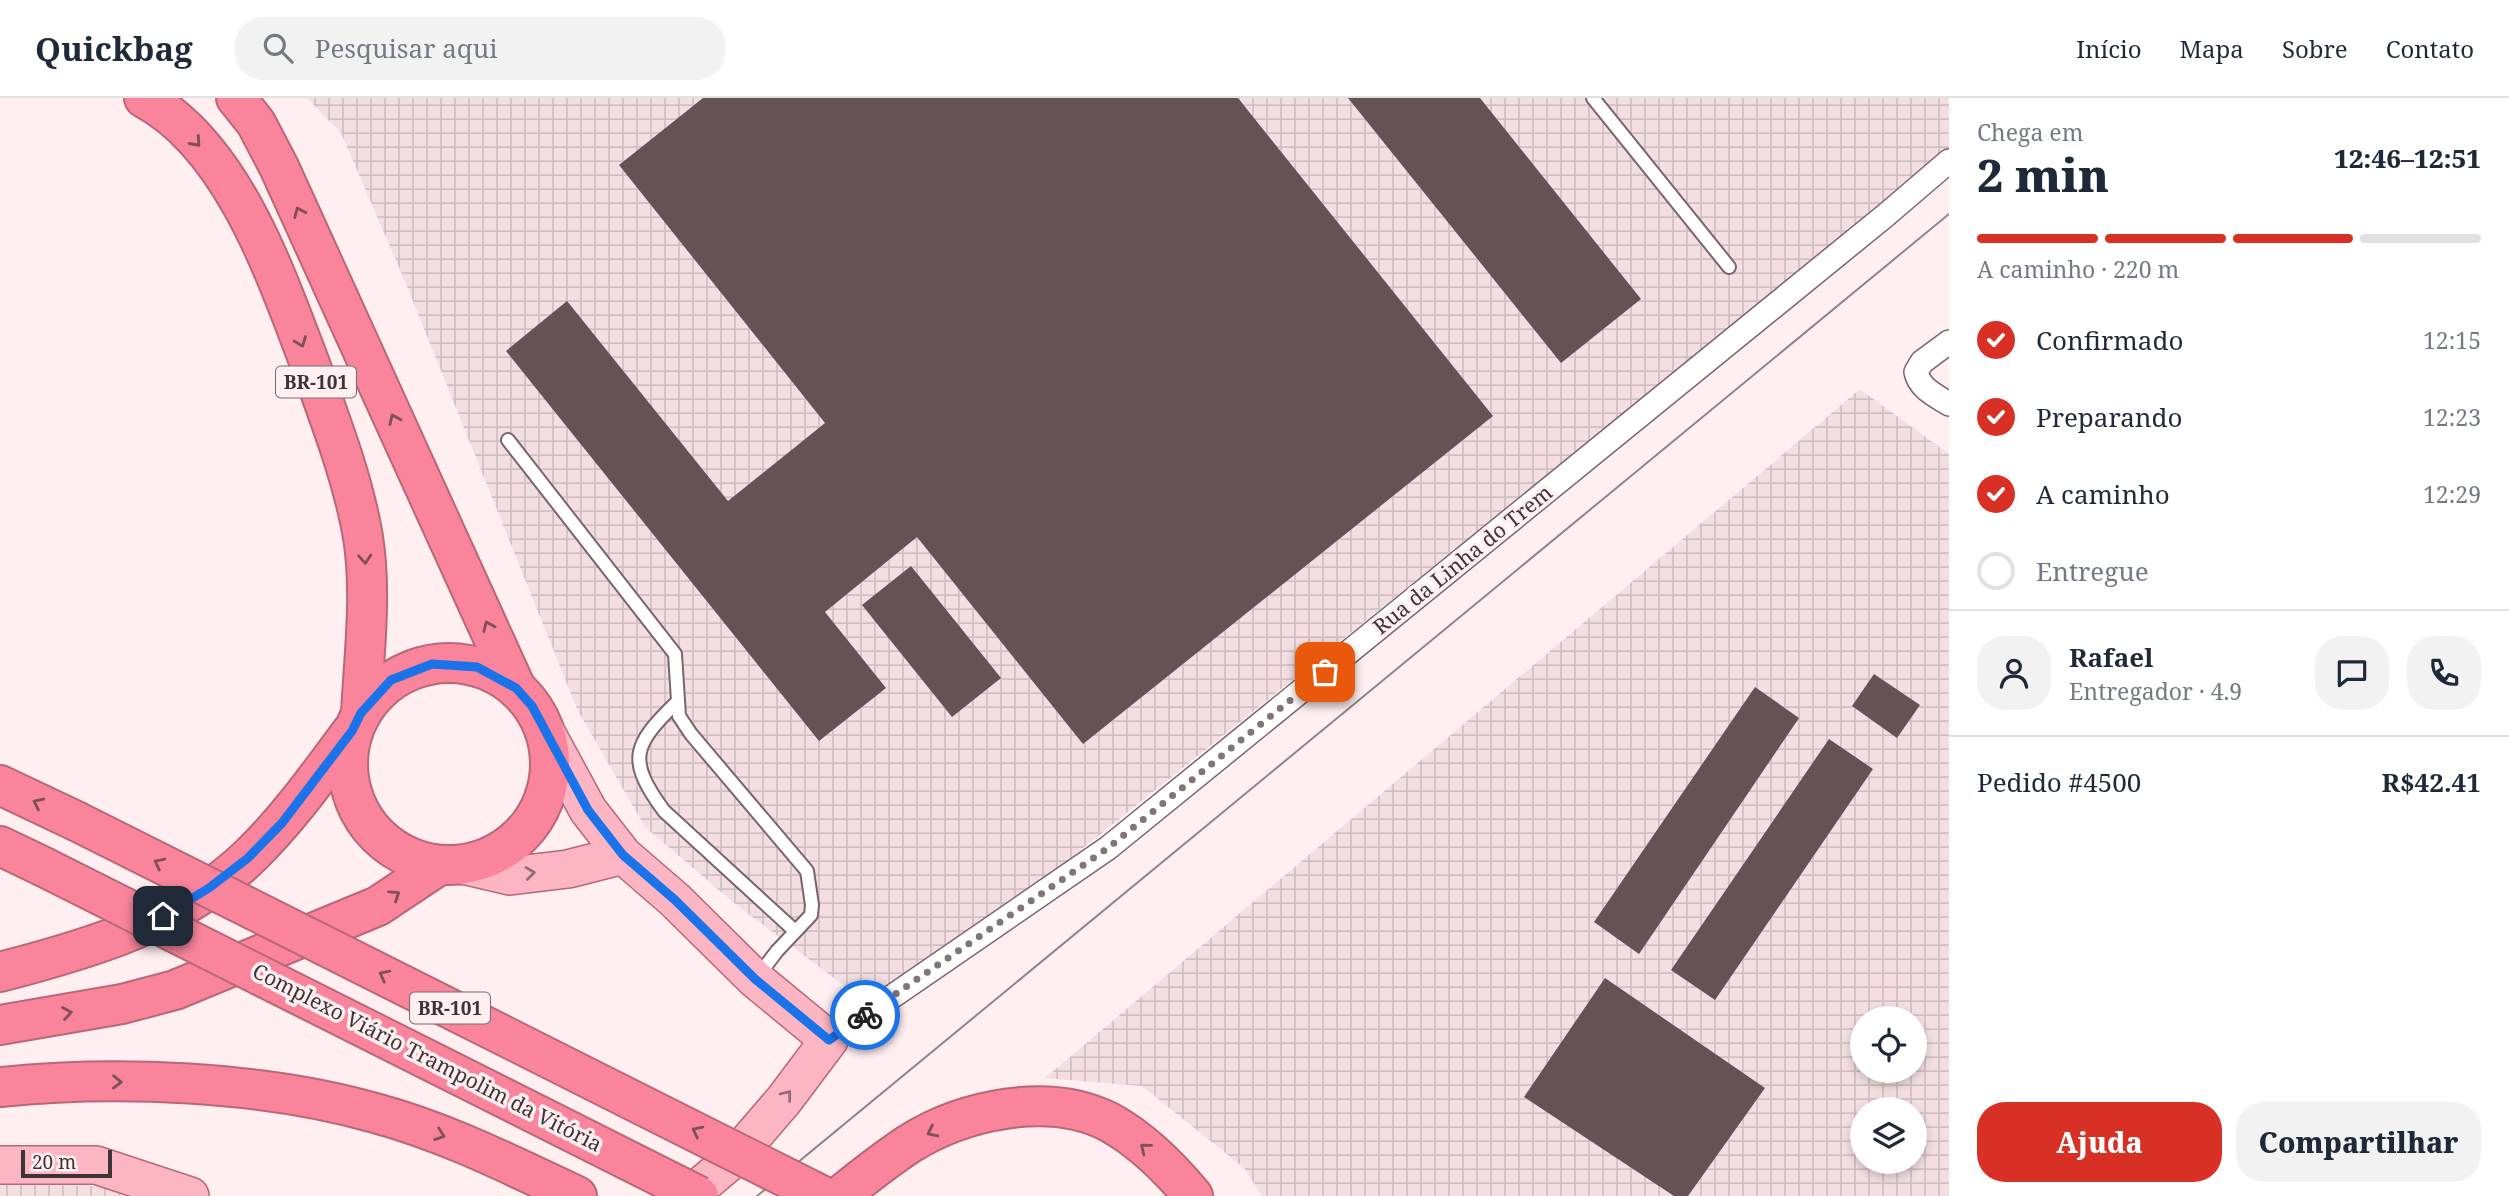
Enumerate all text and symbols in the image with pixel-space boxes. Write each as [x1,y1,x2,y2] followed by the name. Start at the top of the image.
[235,17,725,80] search box
[35,26,193,71] text: Quickbag
[259,29,297,67] icon: search
[315,30,498,66] text: Pesquisar aqui
[2076,32,2142,65] text: Início
[2180,32,2244,65] text: Mapa
[2282,32,2348,65] text: Sobre
[2386,32,2474,65] text: Contato
[1977,116,2083,148] text: Chega em
[188,134,200,147] one-way arrow
[2334,140,2481,176] text: 12:46–12:51
[1977,143,2109,205] text: 2 min
[293,207,307,219] one-way arrow
[1977,253,2179,285] text: A caminho · 220 m
[1977,321,2015,359] icon: check
[2036,322,2183,358] text: Confirmado
[2423,324,2481,356] text: 12:15
[293,335,307,347] one-way arrow
[276,366,356,398] road number: BR-101
[1977,398,2015,436] icon: check
[2036,399,2183,435] text: Preparando
[2423,401,2481,433] text: 12:23
[388,414,402,426] one-way arrow
[1977,475,2015,513] icon: check
[2036,476,2170,512] text: A caminho
[1367,478,1558,640] street label: Rua da Linha do Trem
[2423,478,2481,510] text: 12:29
[2036,553,2149,589] text: Entregue
[357,554,372,565] one-way arrow
[482,621,496,633] one-way arrow
[1977,636,2051,710] button: person
[2315,636,2389,710] button: chat
[2407,636,2481,710] button: phone
[2069,639,2153,675] text: Rafael
[1295,642,1355,702] pin
[1306,653,1344,691] icon: bag
[2069,675,2242,707] text: Entregador · 4.9
[1977,764,2141,800] text: Pedido #4500
[2381,764,2481,800] text: R$42.41
[33,797,45,811] one-way arrow
[154,857,166,871] one-way arrow
[524,866,536,881] one-way arrow
[133,886,193,946] pin
[387,890,400,903] one-way arrow
[144,897,182,935] icon: home
[248,956,607,1158] street label: Complexo Viário Trampolim da Vitória
[379,970,391,984] one-way arrow
[830,980,900,1050] courier
[410,992,490,1024] road number: BR-101
[846,996,884,1034] icon: bike
[61,1006,73,1021] one-way arrow
[1850,1006,1927,1174] map controls
[1850,1006,1927,1083] button: locate
[112,1074,123,1090] one-way arrow
[779,1090,792,1102] one-way arrow
[1850,1097,1927,1174] button: layers
[1977,1102,2222,1182] button: Ajuda
[2236,1102,2481,1182] button: Compartilhar
[927,1124,939,1138] one-way arrow
[692,1126,704,1140] one-way arrow
[433,1127,445,1141] one-way arrow
[1141,1143,1153,1156] one-way arrow
[21,1147,112,1179] scale bar
[32,1149,76,1175] text: 20 m

